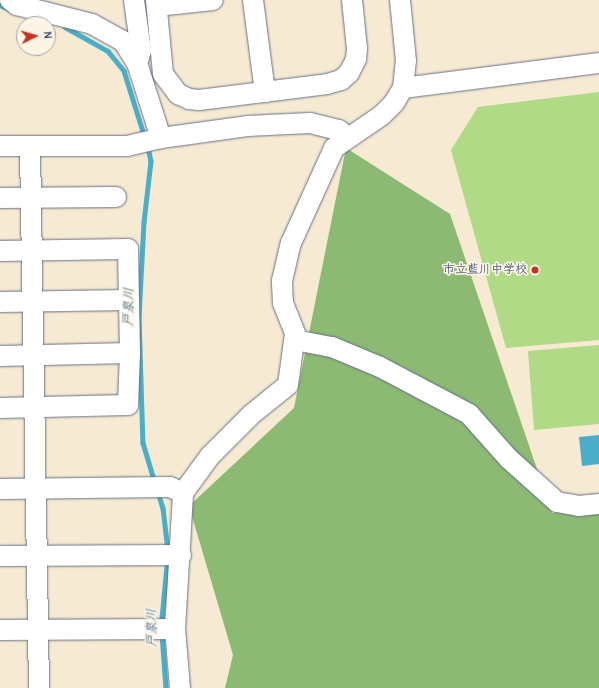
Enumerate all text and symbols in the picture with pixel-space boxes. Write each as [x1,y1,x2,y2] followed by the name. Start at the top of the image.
[16,16,56,56] north arrow
[41,31,54,39] text: N
[443,263,527,277] place label: 市立藍川中学校
[530,265,540,275] marker: 市立藍川中学校
[121,287,137,327] water label: 戸泉川
[144,608,160,648] water label: 戸泉川

